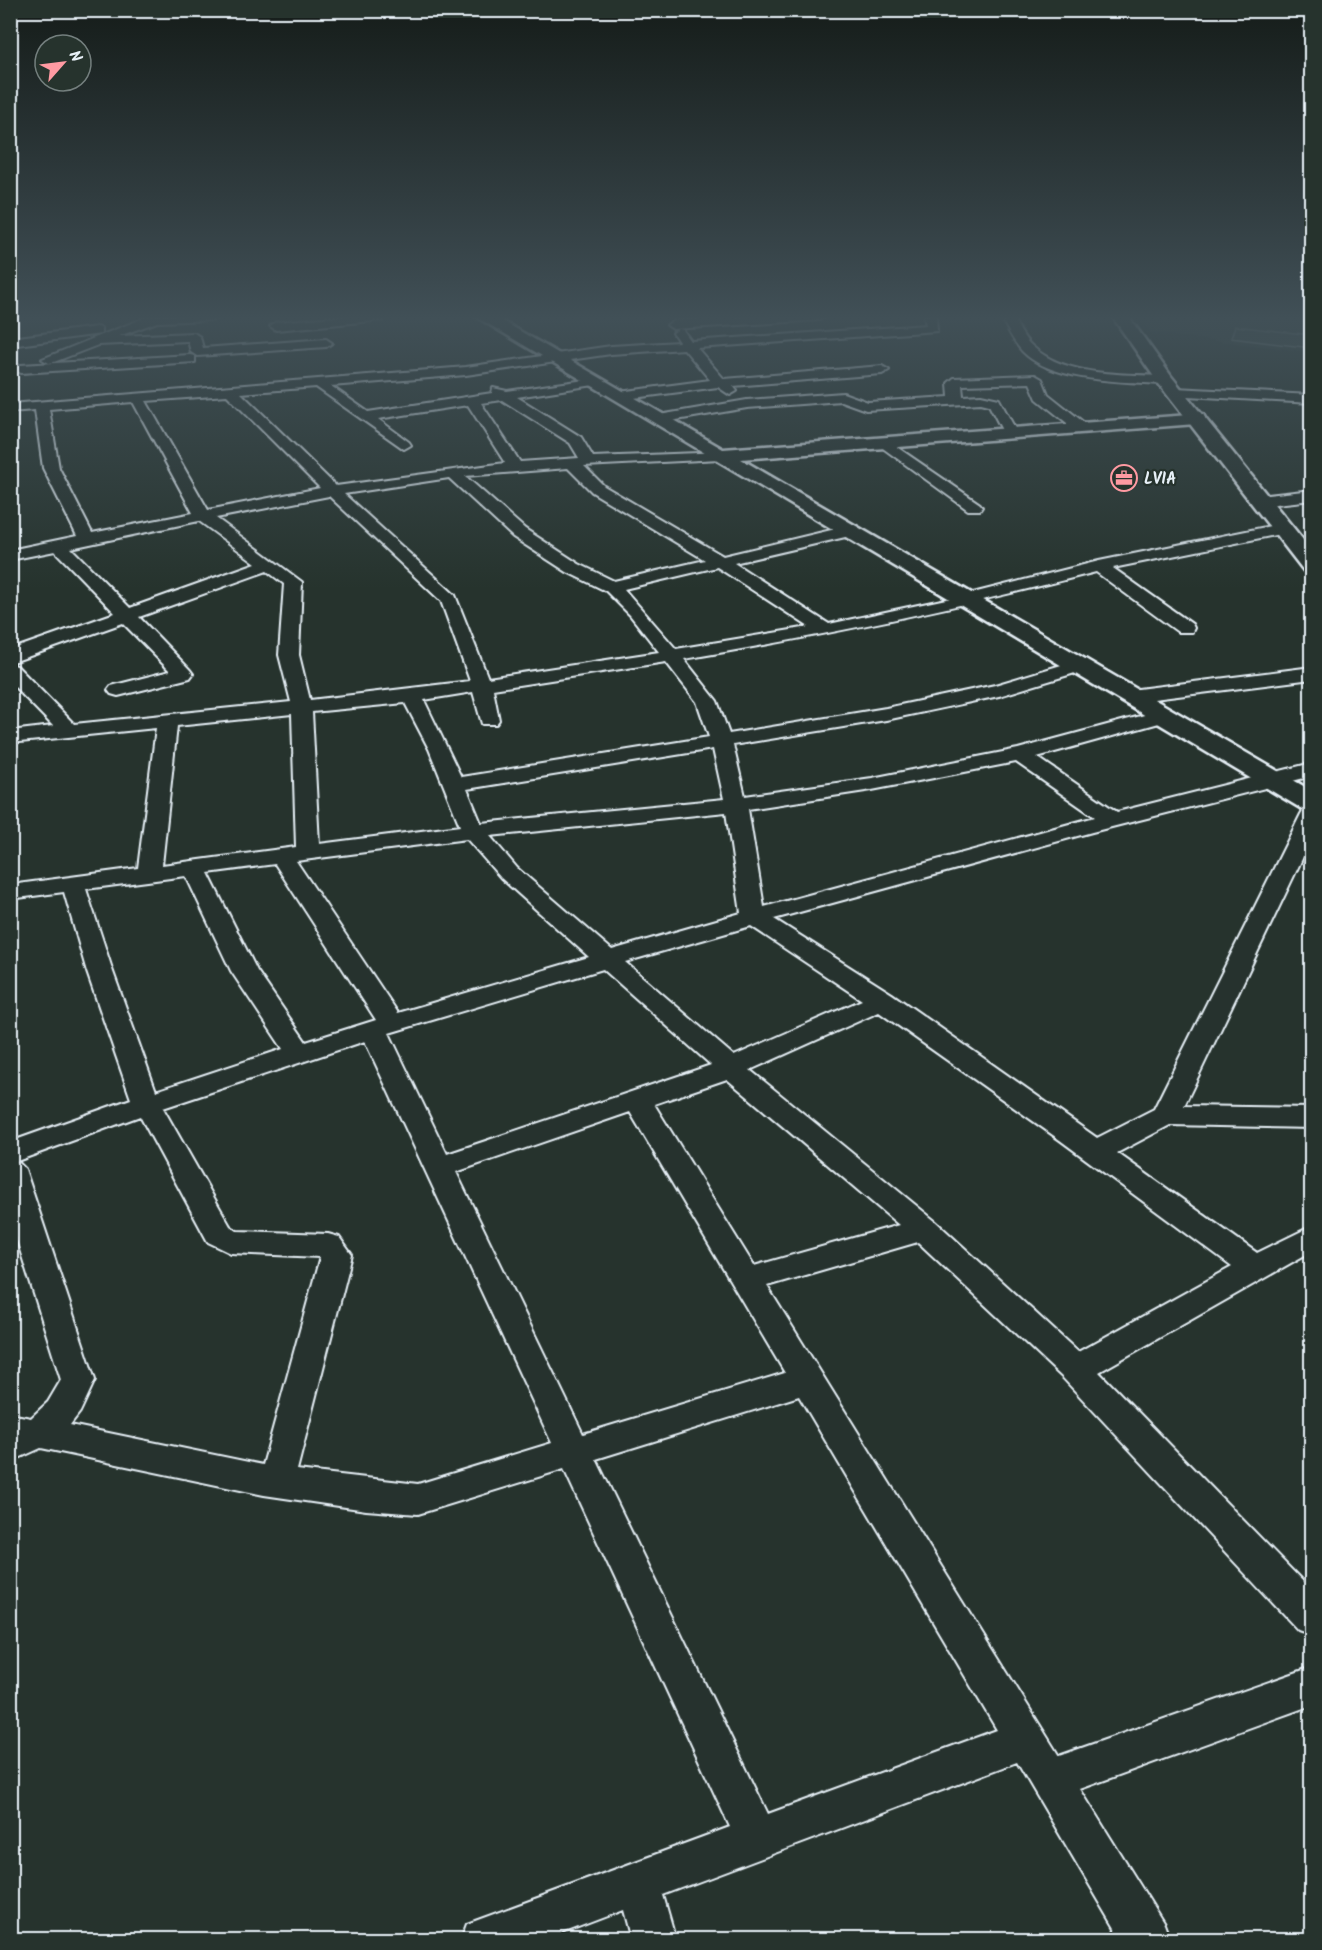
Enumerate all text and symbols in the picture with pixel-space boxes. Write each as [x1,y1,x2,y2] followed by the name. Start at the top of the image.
[33,33,93,93] north arrow
[62,46,88,67] text: N
[1109,463,1139,493] office icon: LVIA
[1144,467,1176,492] place label: LVIA

